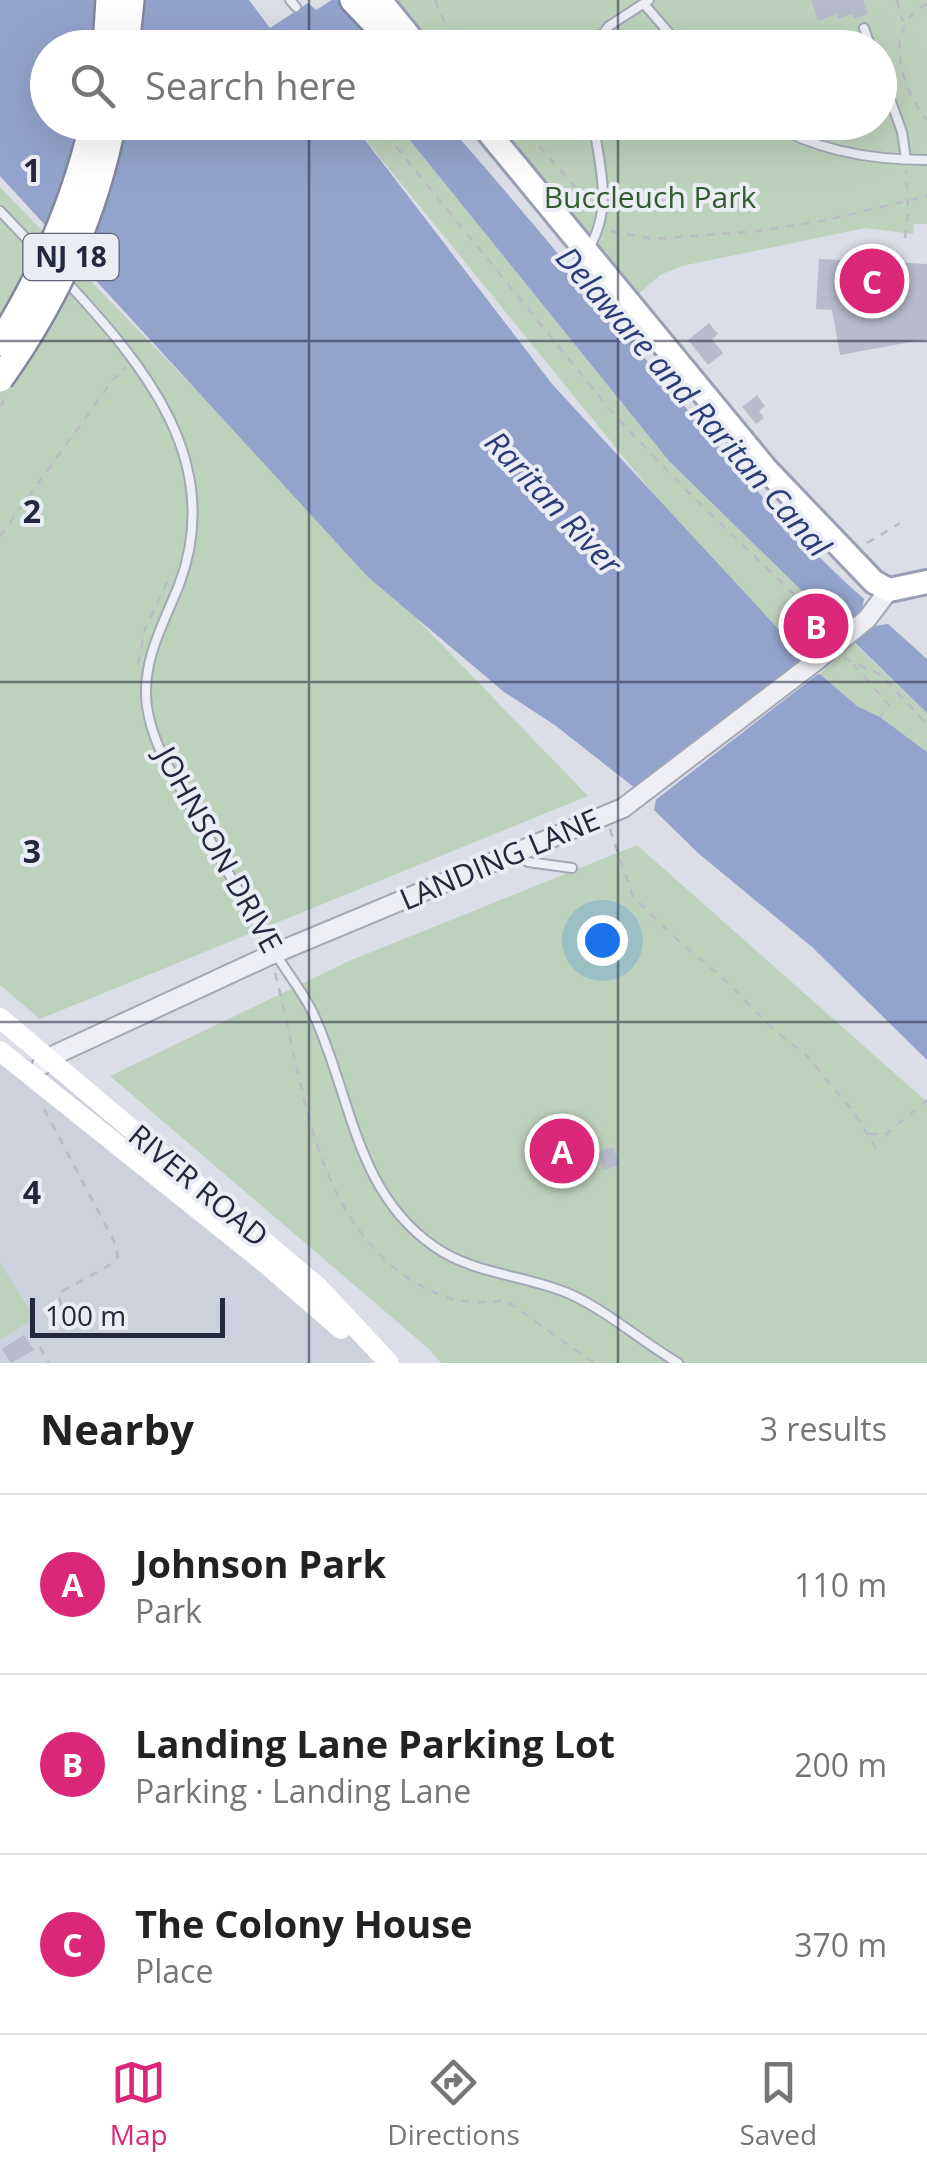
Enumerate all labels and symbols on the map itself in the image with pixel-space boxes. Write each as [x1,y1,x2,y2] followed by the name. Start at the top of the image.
[23,148,41,191] text: 1
[544,176,757,217] park label: Buccleuch Park
[23,234,118,280] road number: NJ 18
[547,236,842,566] water label: Delaware and Raritan Canal
[840,244,904,318] pin: C
[476,421,633,584] water label: Raritan River
[23,489,41,532] text: 2
[784,588,848,664] pin: B
[144,736,293,960] street label: JOHNSON DRIVE
[393,798,606,919] street label: LANDING LANE
[23,829,41,872] text: 3
[577,915,628,966] your location
[121,1114,277,1255] street label: RIVER ROAD
[530,1114,594,1188] pin: A
[23,1170,41,1213] text: 4
[30,1293,225,1338] scale bar

